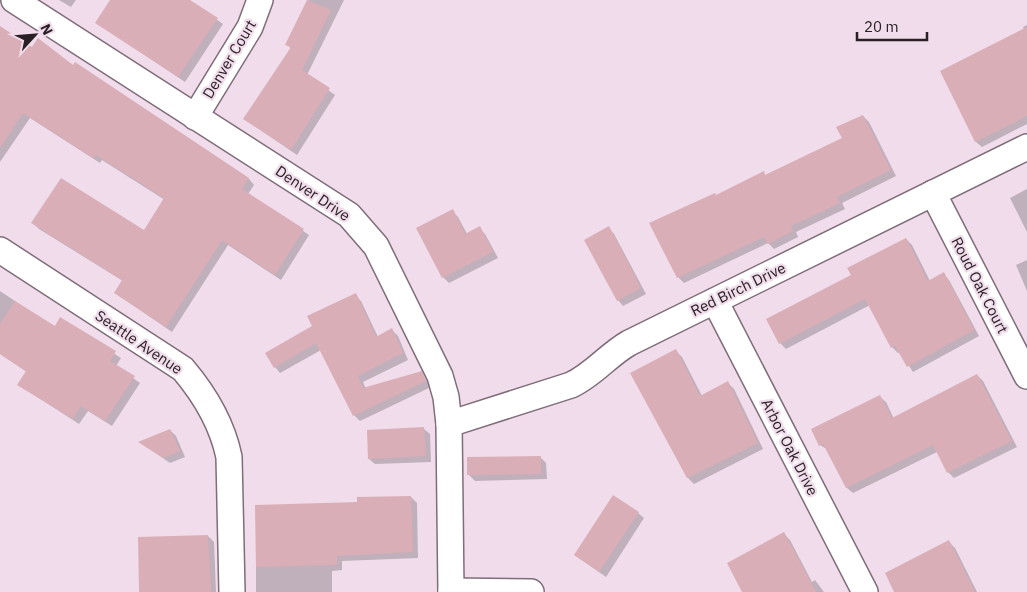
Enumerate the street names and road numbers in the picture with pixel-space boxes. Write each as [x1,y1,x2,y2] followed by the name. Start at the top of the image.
[198,16,260,102] street label: Denver Court
[272,161,354,225] street label: Denver Drive
[948,234,1012,336] street label: Roud Oak Court
[687,258,789,320] street label: Red Birch Drive
[92,306,186,378] street label: Seattle Avenue
[757,395,823,499] street label: Arbor Oak Drive

